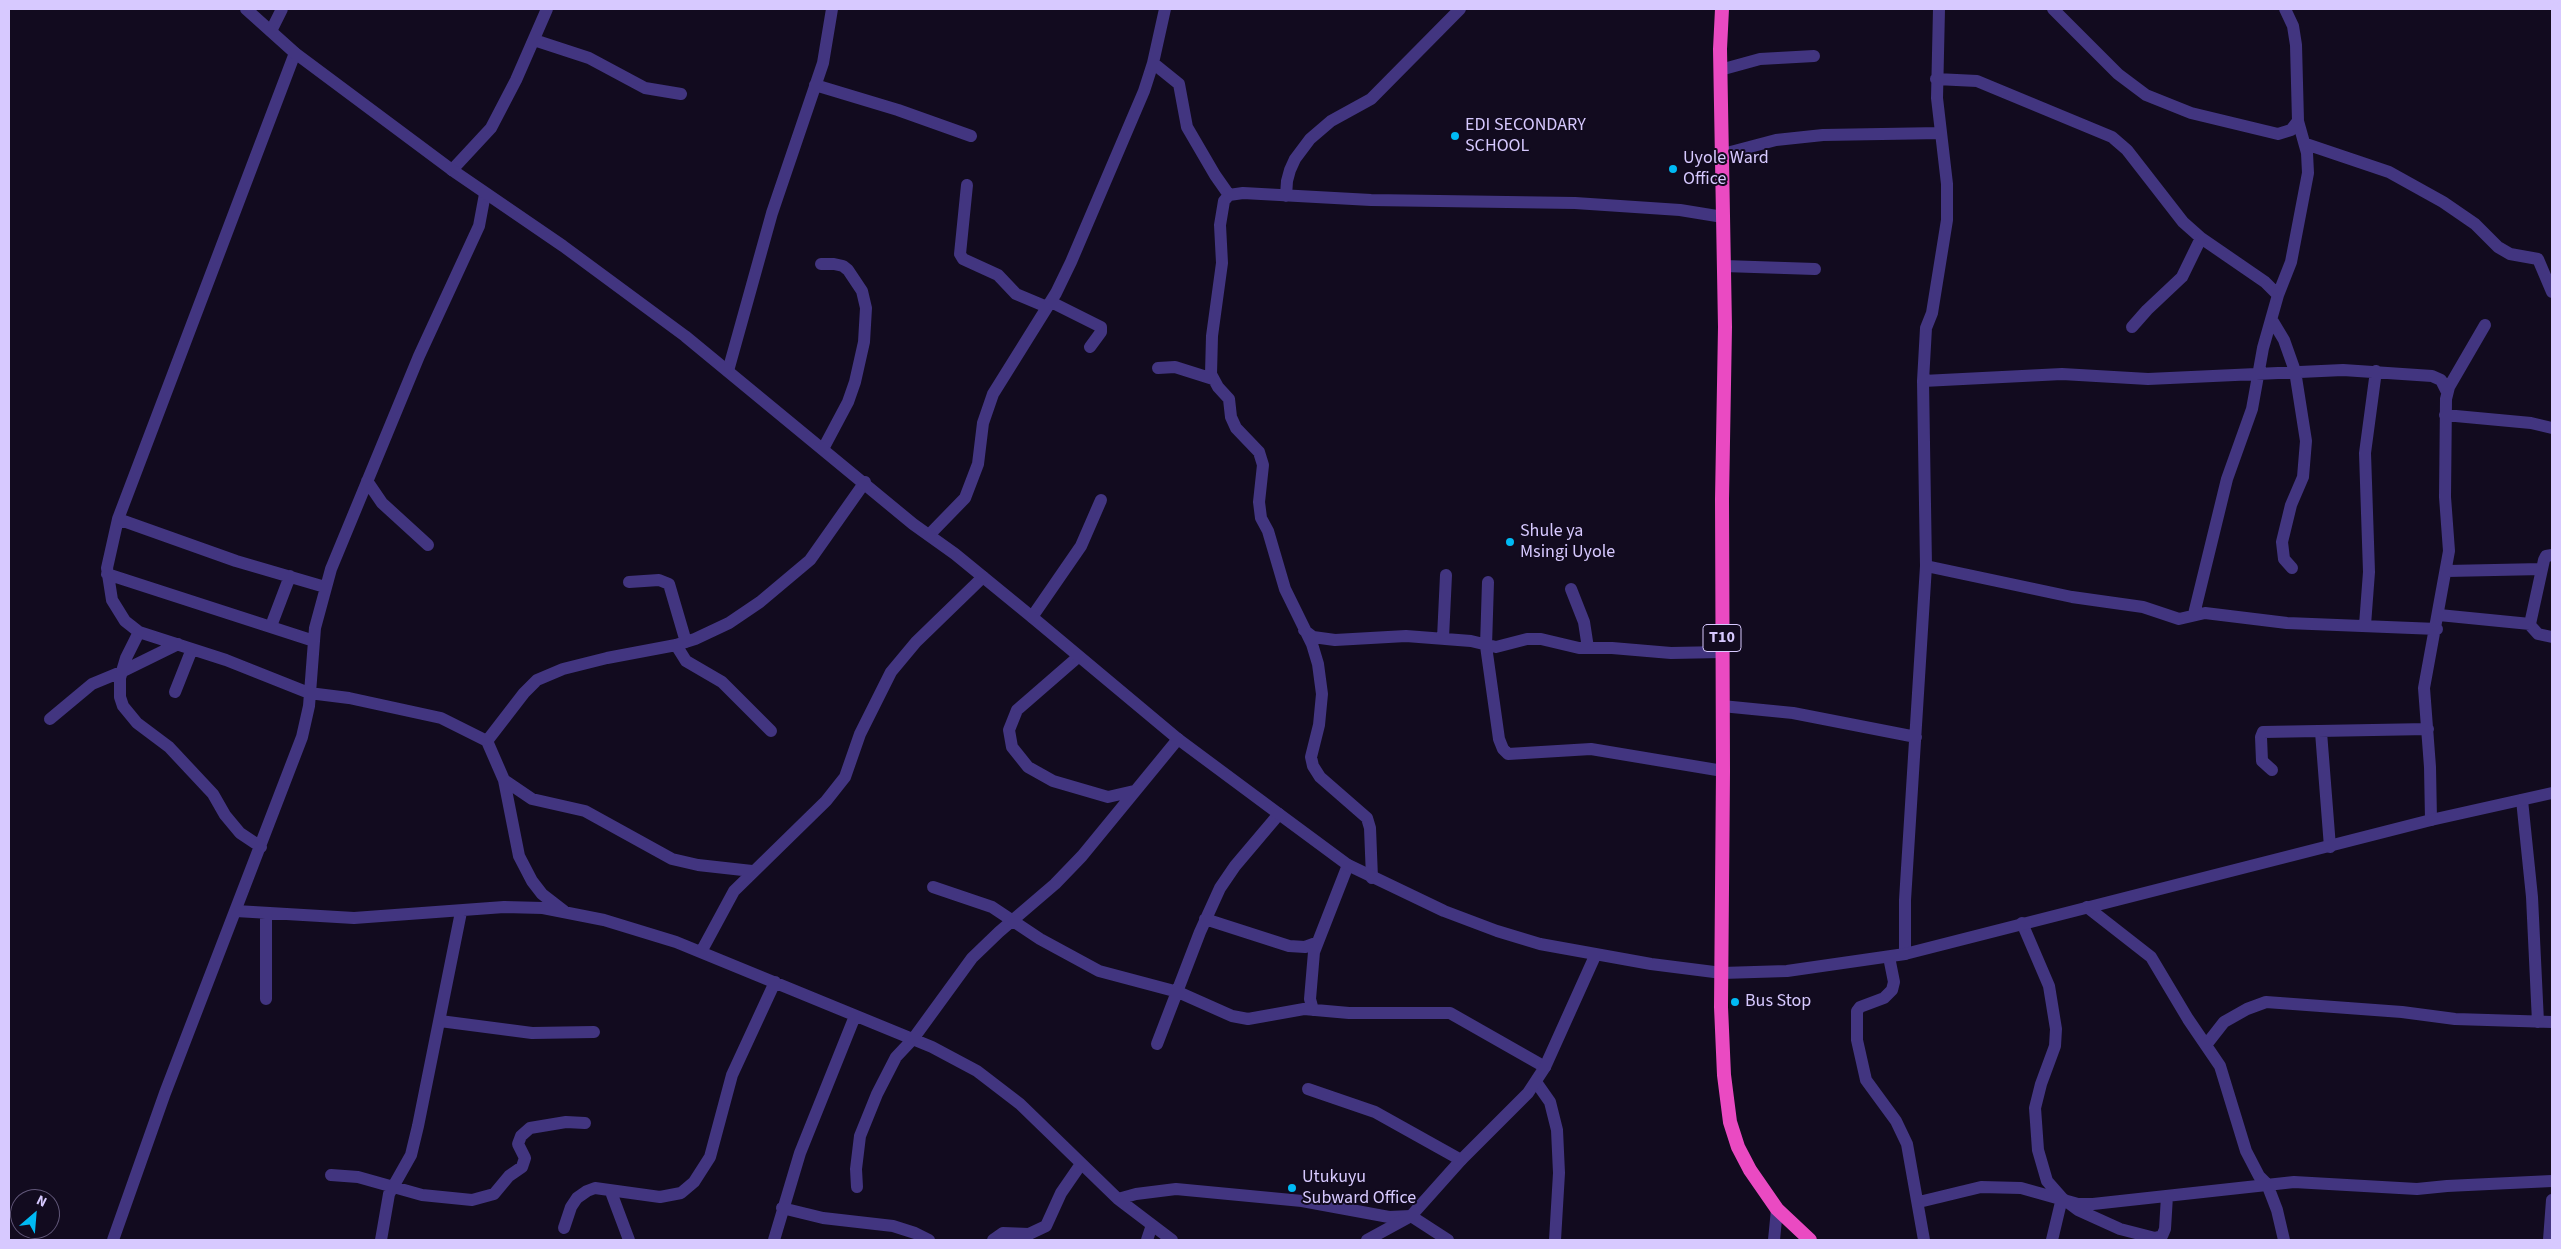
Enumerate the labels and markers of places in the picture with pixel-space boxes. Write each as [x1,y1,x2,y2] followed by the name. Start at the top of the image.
[1465,115,1586,158] place label: EDI SECONDARY SCHOOL
[1449,130,1461,142] marker: EDI SECONDARY SCHOOL
[1683,148,1769,190] place label: Uyole Ward Office
[1667,163,1679,175] marker: Uyole Ward Office
[1520,521,1615,564] place label: Shule ya Msingi Uyole
[1504,536,1516,548] marker: Shule ya Msingi Uyole
[1745,991,1811,1013] place label: Bus Stop
[1729,996,1741,1008] marker: Bus Stop
[1302,1167,1416,1210] place label: Utukuyu Subward Office
[1286,1182,1298,1194] marker: Utukuyu Subward Office

